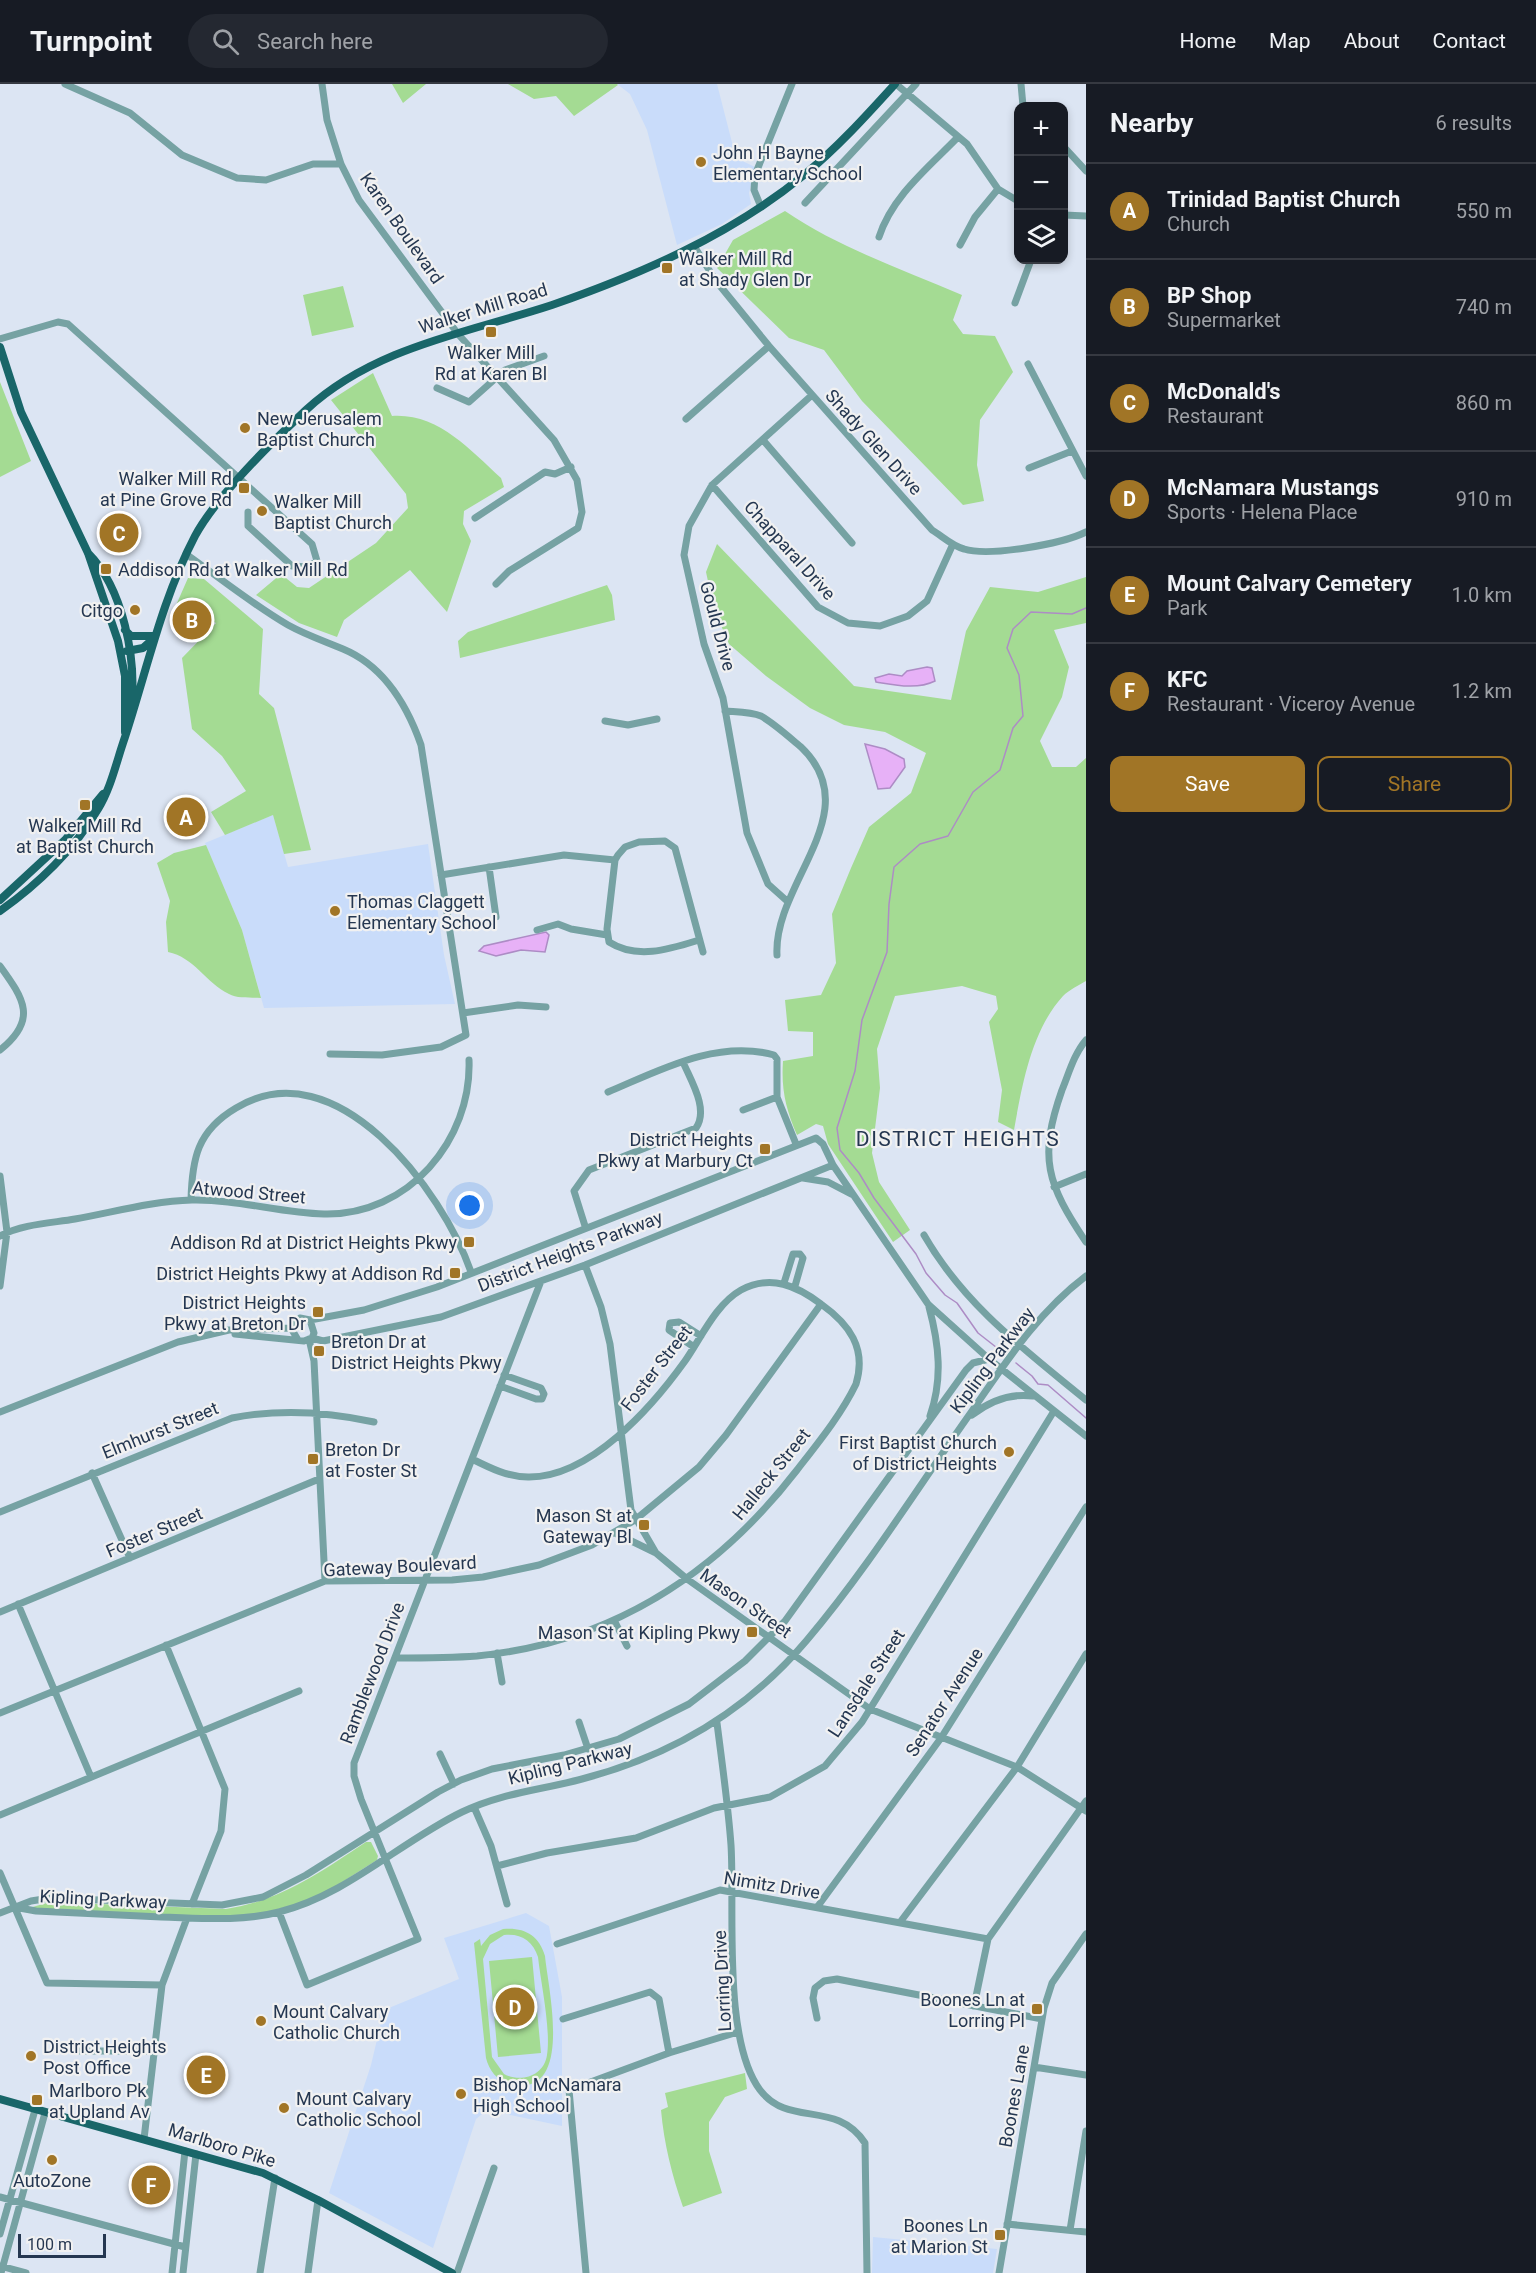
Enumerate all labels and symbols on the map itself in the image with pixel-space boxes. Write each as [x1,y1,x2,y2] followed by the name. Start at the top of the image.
[713,142,862,184] place label: John H Bayne Elementary School
[694,155,708,169] marker: John H Bayne Elementary School
[356,168,448,288] street label: Karen Boulevard
[679,248,811,290] place label: Walker Mill Rd at Shady Glen Dr
[660,261,674,275] marker: Walker Mill Rd at Shady Glen Dr
[416,278,550,338] street label: Walker Mill Road
[484,325,498,339] marker: Walker Mill Rd at Karen Bl
[435,342,547,384] place label: Walker Mill Rd at Karen Bl
[821,385,927,499] street label: Shady Glen Drive
[257,408,382,450] place label: New Jerusalem Baptist Church
[238,421,252,435] marker: New Jerusalem Baptist Church
[100,468,232,510] place label: Walker Mill Rd at Pine Grove Rd
[237,481,251,495] marker: Walker Mill Rd at Pine Grove Rd
[274,491,392,533] place label: Walker Mill Baptist Church
[740,496,840,604] street label: Chapparal Drive
[255,504,269,518] marker: Walker Mill Baptist Church
[100,510,138,556] pin: C
[118,559,348,580] place label: Addison Rd at Walker Mill Rd
[99,562,113,576] marker: Addison Rd at Walker Mill Rd
[696,579,740,673] street label: Gould Drive
[172,598,212,642] pin: B
[81,600,123,621] place label: Citgo
[128,603,142,617] marker: Citgo
[166,794,206,840] pin: A
[78,798,92,812] marker: Walker Mill Rd at Baptist Church
[16,815,154,857] place label: Walker Mill Rd at Baptist Church
[347,891,496,933] place label: Thomas Claggett Elementary School
[328,904,342,918] marker: Thomas Claggett Elementary School
[856,1127,1060,1151] district label: DISTRICT HEIGHTS
[597,1129,753,1171] place label: District Heights Pkwy at Marbury Ct
[758,1142,772,1156] marker: District Heights Pkwy at Marbury Ct
[191,1177,307,1207] street label: Atwood Street
[455,1191,484,1220] your location
[475,1206,666,1296] street label: District Heights Parkway
[170,1232,457,1253] place label: Addison Rd at District Heights Pkwy
[462,1235,476,1249] marker: Addison Rd at District Heights Pkwy
[156,1263,443,1284] place label: District Heights Pkwy at Addison Rd
[448,1266,462,1280] marker: District Heights Pkwy at Addison Rd
[164,1292,306,1334] place label: District Heights Pkwy at Breton Dr
[945,1303,1039,1417] street label: Kipling Parkway
[311,1305,325,1319] marker: District Heights Pkwy at Breton Dr
[616,1321,696,1415] street label: Foster Street
[331,1331,502,1373] place label: Breton Dr at District Heights Pkwy
[312,1344,326,1358] marker: Breton Dr at District Heights Pkwy
[99,1397,221,1463] street label: Elmhurst Street
[728,1424,814,1524] street label: Halleck Street
[839,1432,997,1474] place label: First Baptist Church of District Heights
[325,1439,417,1481] place label: Breton Dr at Foster St
[1002,1445,1016,1459] marker: First Baptist Church of District Heights
[306,1452,320,1466] marker: Breton Dr at Foster St
[103,1502,206,1562] street label: Foster Street
[536,1505,632,1547] place label: Mason St at Gateway Bl
[637,1518,651,1532] marker: Mason St at Gateway Bl
[323,1552,477,1580] street label: Gateway Boulevard
[696,1564,796,1642] street label: Mason Street
[335,1599,409,1747] street label: Ramblewood Drive
[538,1622,740,1643] place label: Mason St at Kipling Pkwy
[745,1625,759,1639] marker: Mason St at Kipling Pkwy
[823,1625,909,1741] street label: Lansdale Street
[901,1644,987,1760] street label: Senator Avenue
[506,1737,635,1789] street label: Kipling Parkway
[722,1867,822,1903] street label: Nimitz Drive
[39,1885,167,1913] street label: Kipling Parkway
[709,1930,735,2032] street label: Lorring Drive
[496,1984,534,2030] pin: D
[920,1989,1025,2031] place label: Boones Ln at Lorring Pl
[273,2001,400,2043] place label: Mount Calvary Catholic Church
[1030,2002,1044,2016] marker: Boones Ln at Lorring Pl
[254,2014,268,2028] marker: Mount Calvary Catholic Church
[43,2036,167,2078] place label: District Heights Post Office
[995,2043,1033,2149] street label: Boones Lane
[24,2049,38,2063] marker: District Heights Post Office
[186,2052,226,2098] pin: E
[473,2074,622,2116] place label: Bishop McNamara High School
[49,2080,150,2122] place label: Marlboro Pk at Upland Av
[454,2087,468,2101] marker: Bishop McNamara High School
[296,2088,421,2130] place label: Mount Calvary Catholic School
[30,2093,44,2107] marker: Marlboro Pk at Upland Av
[277,2101,291,2115] marker: Mount Calvary Catholic School
[166,2119,278,2171] street label: Marlboro Pike
[45,2153,59,2167] marker: AutoZone
[132,2162,170,2208] pin: F
[13,2170,91,2191] place label: AutoZone
[891,2215,988,2257] place label: Boones Ln at Marion St
[993,2228,1007,2242] marker: Boones Ln at Marion St
[18,2231,106,2258] scale bar

